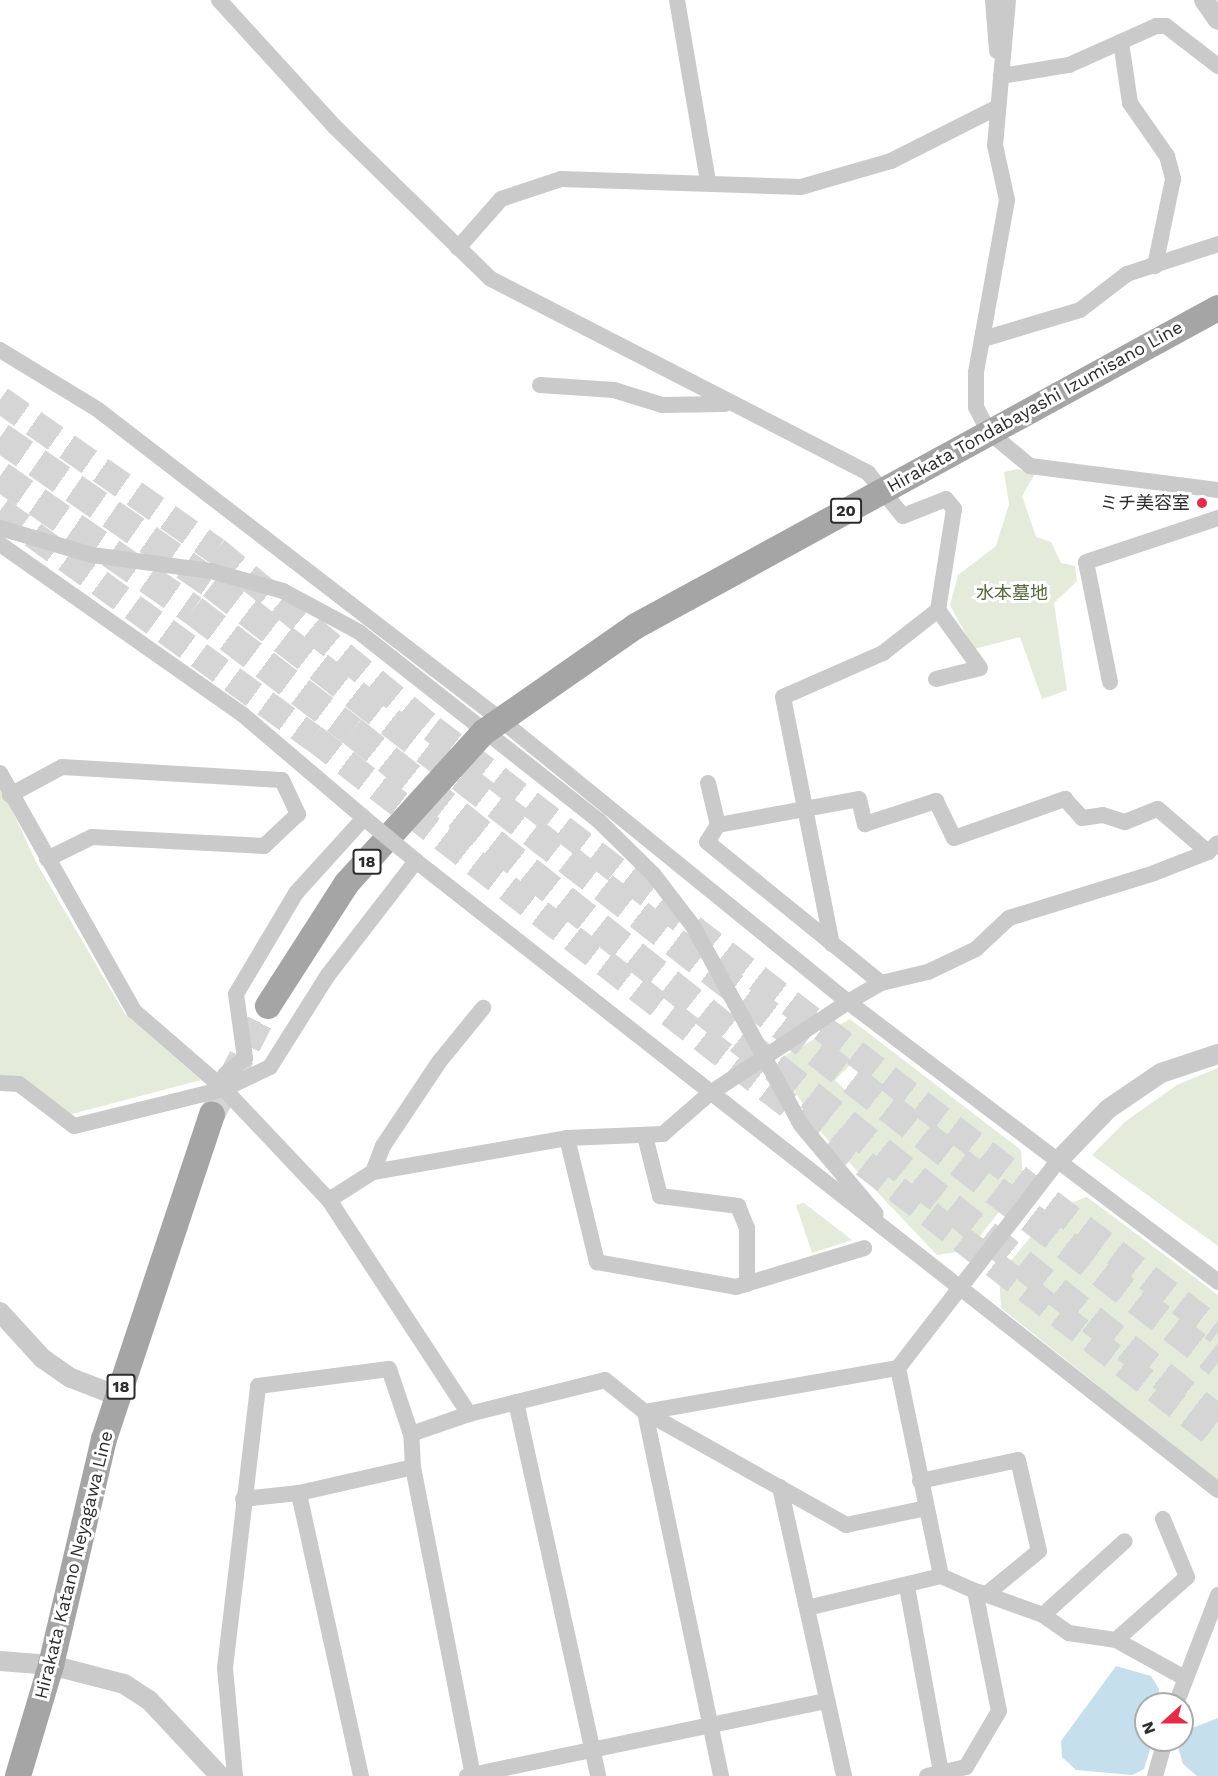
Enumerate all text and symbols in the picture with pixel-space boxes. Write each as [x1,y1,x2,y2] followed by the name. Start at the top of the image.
[883,316,1187,498] street label: Hirakata Tondabayashi Izumisano Line
[1100,492,1190,514] place label: ミチ美容室
[1195,496,1209,510] marker: ミチ美容室
[830,498,862,524] road number: 20
[976,582,1048,604] park label: 水本墓地
[352,849,382,875] road number: 18
[106,1374,136,1400] road number: 18
[30,1428,118,1702] street label: Hirakata Katano Neyagawa Line
[1134,1692,1194,1752] north arrow
[1138,1719,1160,1737] text: N

